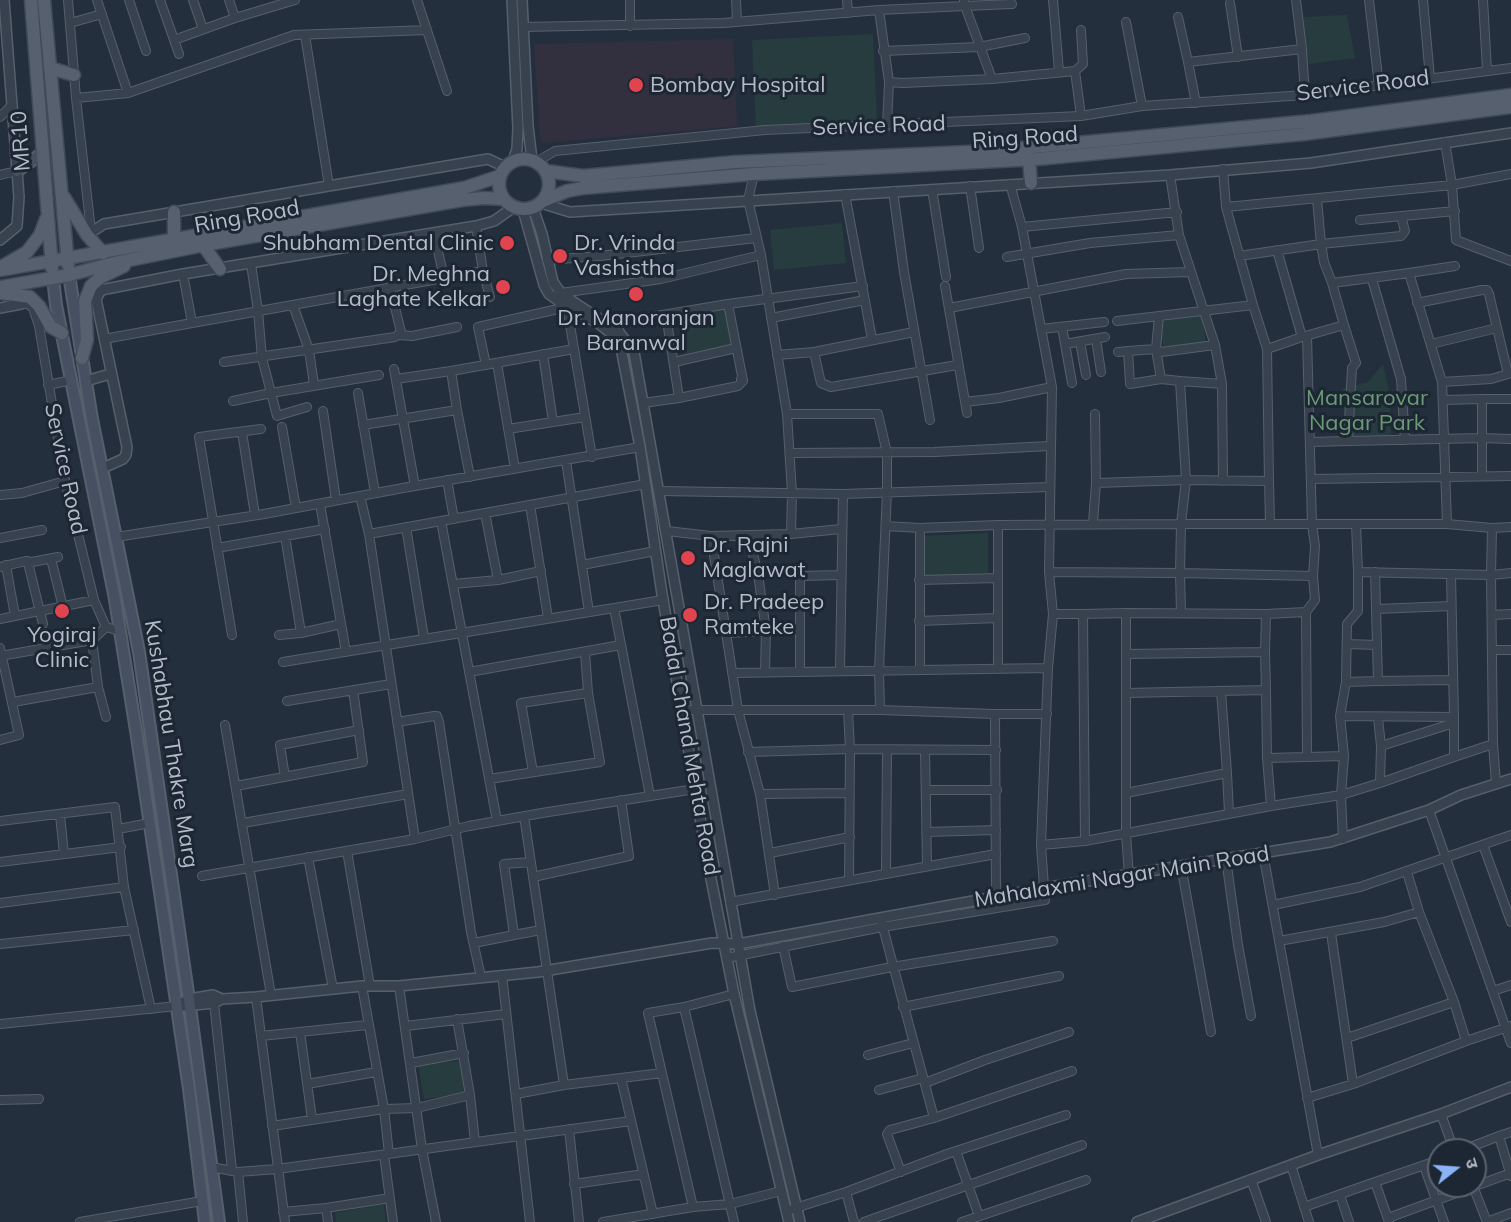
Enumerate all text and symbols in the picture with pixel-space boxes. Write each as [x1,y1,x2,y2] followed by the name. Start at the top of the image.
[1295,65,1431,107] street label: Service Road
[650,72,825,98] place label: Bombay Hospital
[627,76,645,94] marker: Bombay Hospital
[6,110,36,172] street label: MR10
[812,110,946,142] street label: Service Road
[971,121,1079,155] street label: Ring Road
[192,195,302,239] street label: Ring Road
[263,230,494,256] place label: Shubham Dental Clinic
[574,230,675,282] place label: Dr. Vrinda Vashistha
[498,234,516,252] marker: Shubham Dental Clinic
[551,247,569,265] marker: Dr. Vrinda Vashistha
[337,261,490,312] place label: Dr. Meghna Laghate Kelkar
[494,278,512,296] marker: Dr. Meghna Laghate Kelkar
[627,285,645,303] marker: Dr. Manoranjan Baranwal
[557,305,715,356] place label: Dr. Manoranjan Baranwal
[1306,385,1428,436] park label: Mansarovar Nagar Park
[38,401,92,537] street label: Service Road
[702,532,805,584] place label: Dr. Rajni Maglawat
[679,549,697,567] marker: Dr. Rajni Maglawat
[704,589,824,640] place label: Dr. Pradeep Ramteke
[53,602,71,620] marker: Yogiraj Clinic
[681,606,699,624] marker: Dr. Pradeep Ramteke
[653,614,725,878] street label: Badal Chand Mehta Road
[138,618,204,870] street label: Kushabhau Thakre Marg
[28,622,96,674] place label: Yogiraj Clinic
[973,841,1271,913] street label: Mahalaxmi Nagar Main Road
[1427,1138,1487,1198] north arrow
[1461,1156,1483,1171] text: उ

